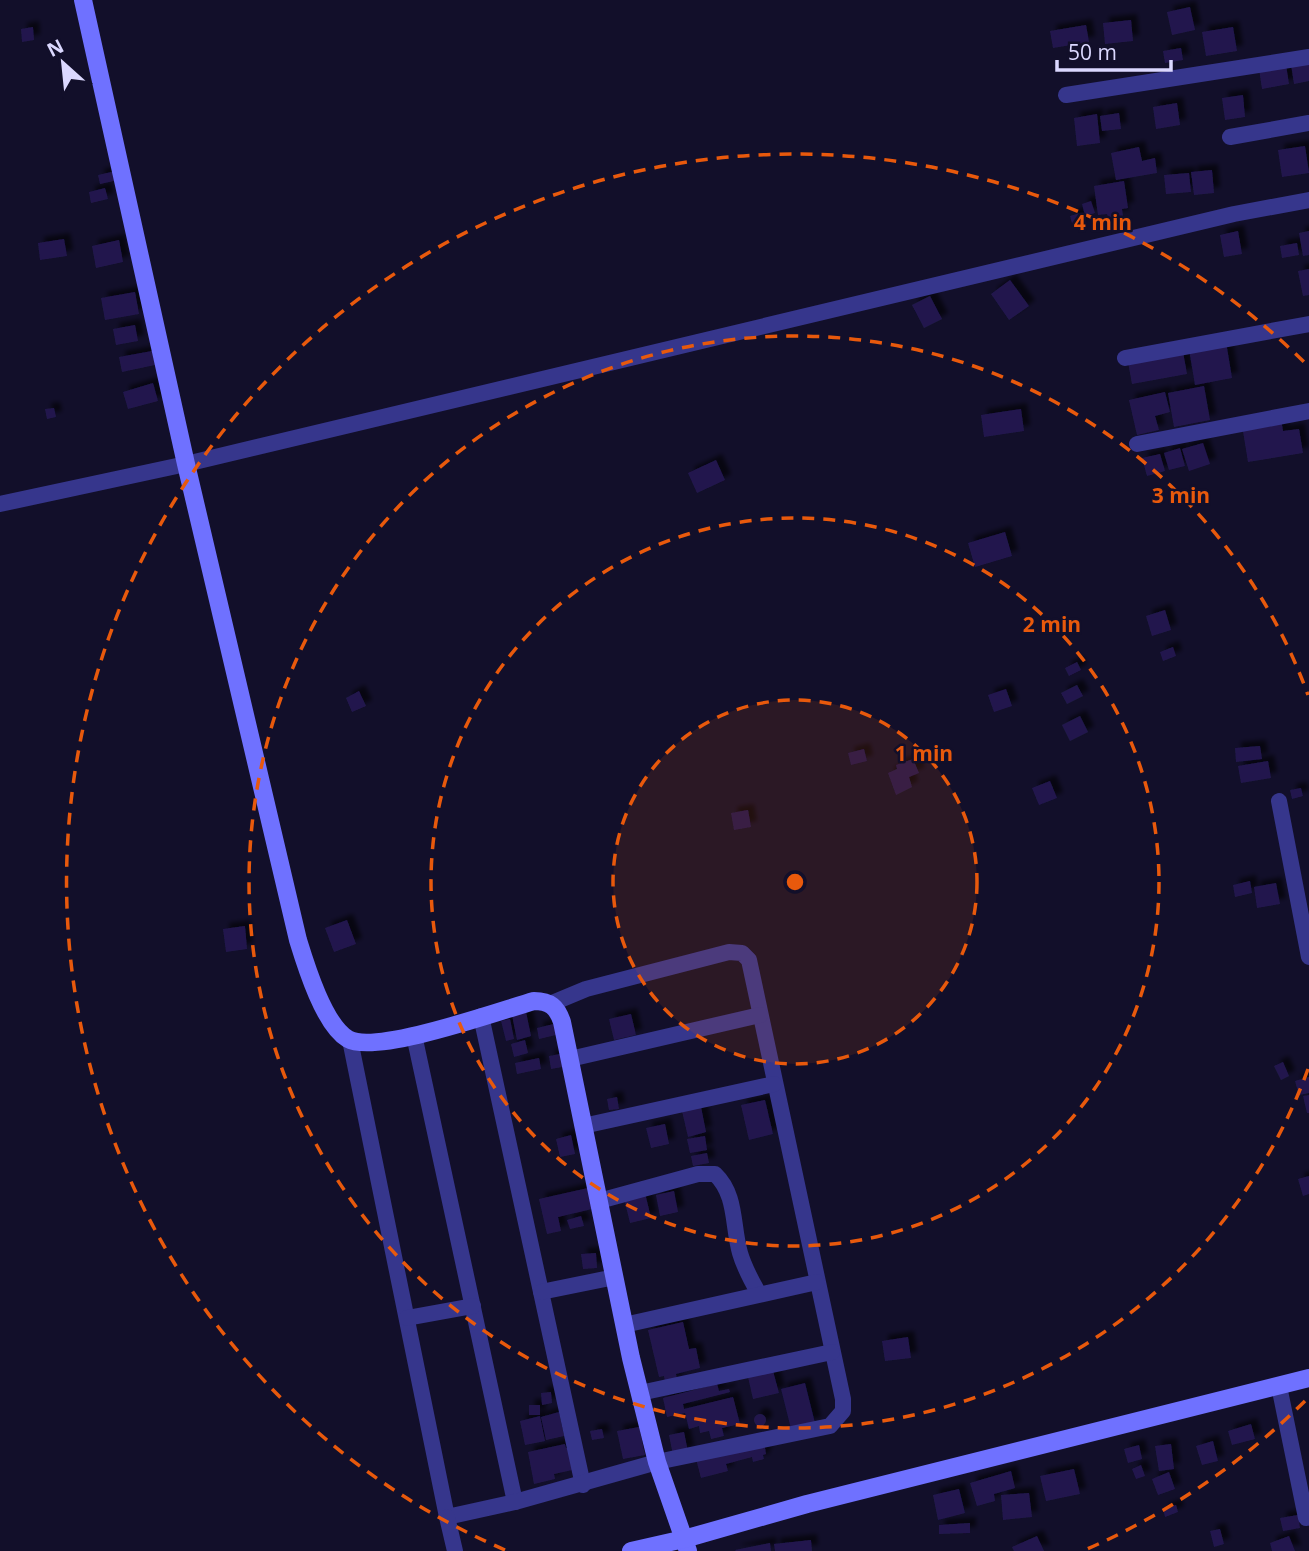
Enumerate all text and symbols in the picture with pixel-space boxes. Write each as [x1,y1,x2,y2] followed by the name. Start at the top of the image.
[28,28,98,98] north arrow
[1057,28,1171,72] scale bar
[42,33,68,63] text: N
[1068,38,1117,66] text: 50 m
[1074,208,1132,236] text: 4 min
[1152,481,1210,509] text: 3 min
[1023,610,1081,638] text: 2 min
[895,739,953,767] text: 1 min
[783,870,807,894] centre of rings

